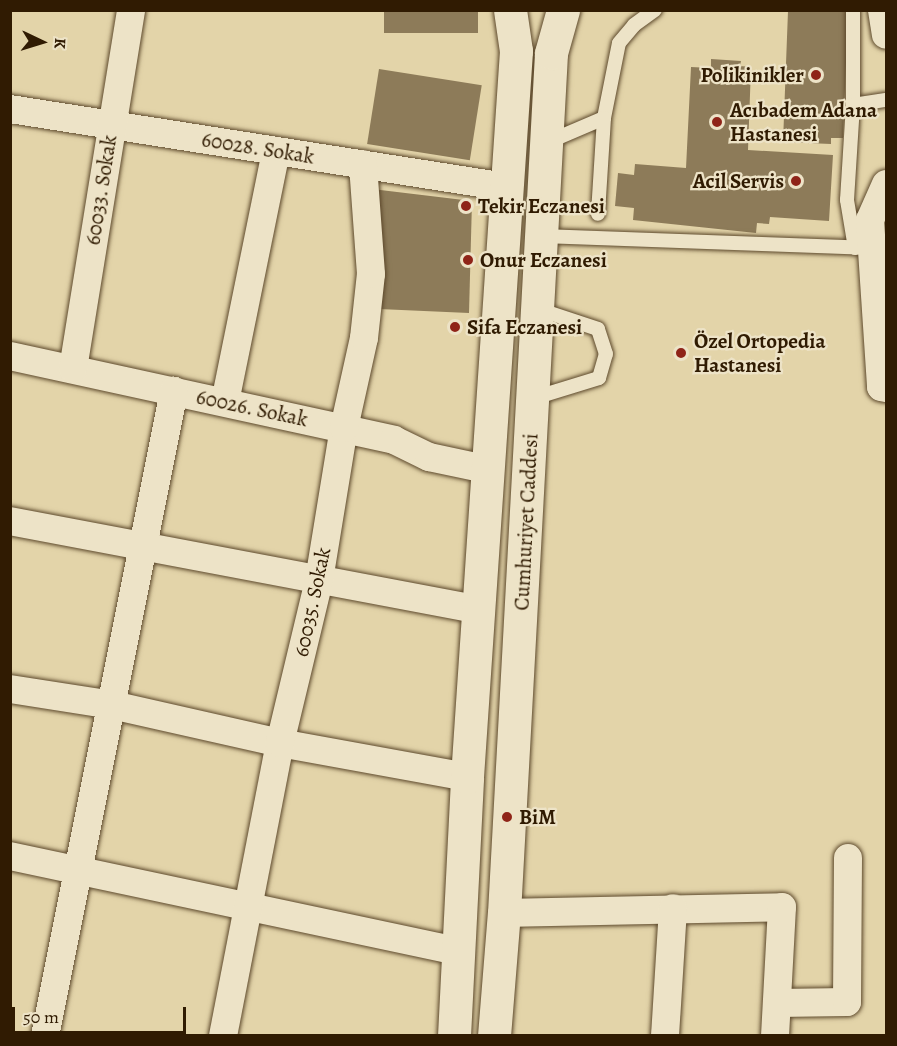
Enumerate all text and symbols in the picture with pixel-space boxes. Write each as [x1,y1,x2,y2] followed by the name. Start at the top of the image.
[12,12,72,72] north arrow
[49,37,71,49] text: K
[700,62,804,88] place label: Polikinikler
[809,68,823,82] marker: Polikinikler
[730,97,877,147] place label: Acıbadem Adana Hastanesi
[708,113,726,131] marker: Acıbadem Adana Hastanesi
[200,127,316,169] street label: 60028. Sokak
[80,133,122,247] street label: 60033. Sokak
[693,168,784,194] place label: Acil Servis
[789,174,803,188] marker: Acil Servis
[478,193,605,219] place label: Tekir Eczanesi
[459,199,473,213] marker: Tekir Eczanesi
[480,247,607,273] place label: Onur Eczanesi
[461,253,475,267] marker: Onur Eczanesi
[467,314,582,340] place label: Sifa Eczanesi
[448,320,462,334] marker: Sifa Eczanesi
[694,328,826,378] place label: Özel Ortopedia Hastanesi
[672,344,690,362] marker: Özel Ortopedia Hastanesi
[194,384,310,432] street label: 60026. Sokak
[509,433,543,611] street label: Cumhuriyet Caddesi
[288,545,336,659] street label: 60035. Sokak
[519,804,556,830] place label: BiM
[500,810,514,824] marker: BiM
[15,995,189,1033] scale bar
[23,1005,59,1029] text: 50 m

